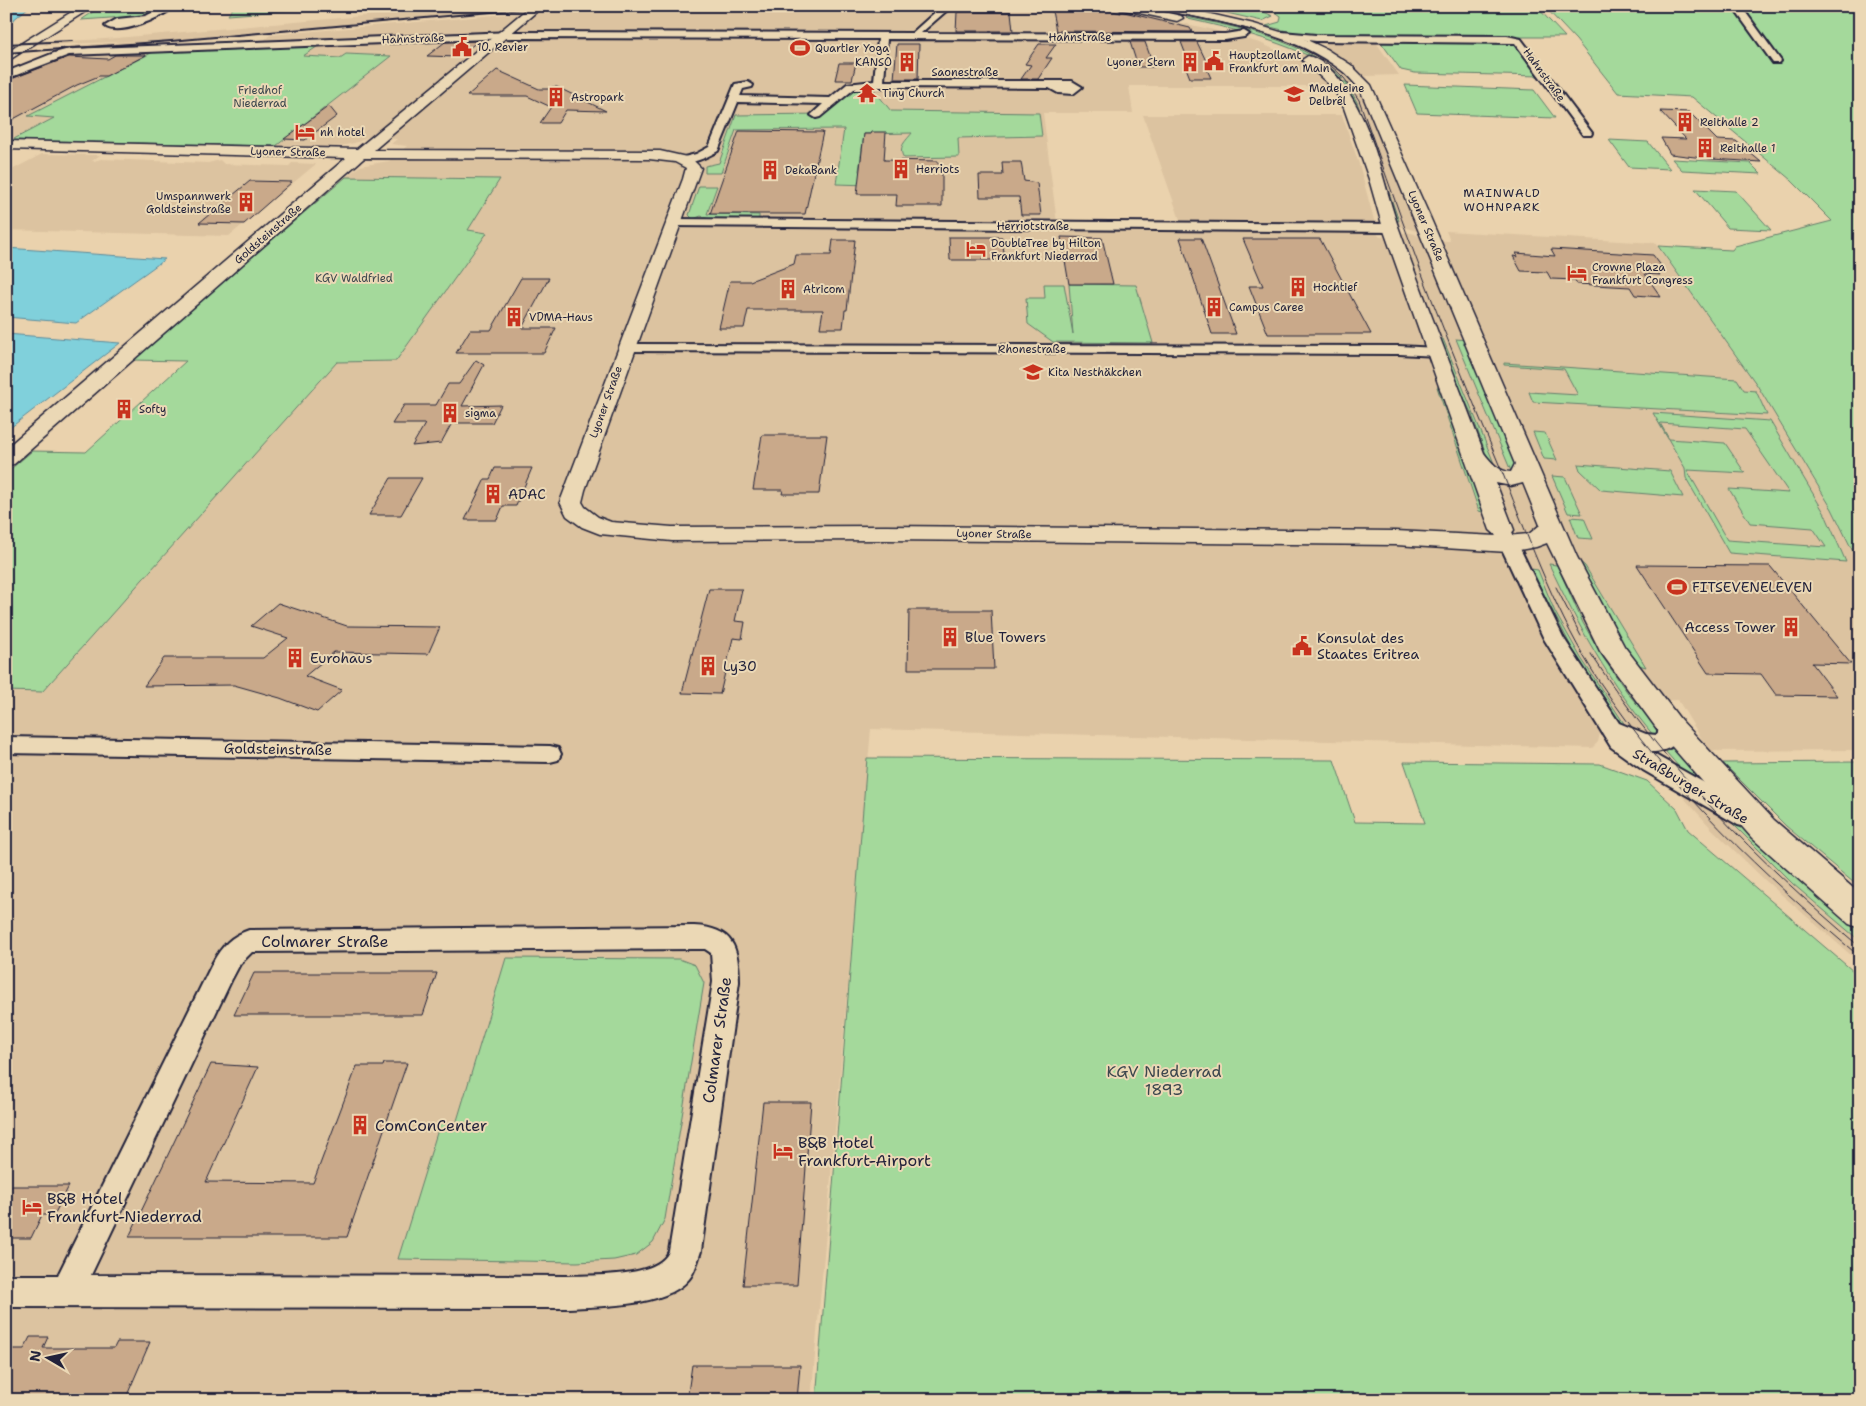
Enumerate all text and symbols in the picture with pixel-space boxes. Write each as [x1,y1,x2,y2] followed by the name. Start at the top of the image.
[381,30,445,48] street label: Hahnstraße
[1049,30,1111,45] street label: Hahnstraße
[451,36,473,58] public building icon: 10. Revier
[789,37,811,59] sports icon: Quartier Yoga
[477,40,528,55] place label: 10. Revier
[815,41,889,56] place label: Quartier Yoga
[1519,45,1569,105] street label: Hahnstraße
[1229,48,1330,76] place label: Hauptzollamt Frankfurt am Main
[1203,50,1225,72] public building icon: Hauptzollamt Frankfurt am Main
[896,51,918,73] building icon: KANSO
[1179,51,1201,73] building icon: Lyoner Stern
[855,55,892,70] place label: KANSO
[1107,55,1175,70] place label: Lyoner Stern
[932,65,998,80] street label: Saonestraße
[1309,81,1364,109] place label: Madeleine Delbrêl
[856,82,878,104] temple icon: Tiny Church
[233,83,287,111] park label: Friedhof Niederrad
[1283,83,1305,105] school or university icon: Madeleine Delbrêl
[545,86,567,108] building icon: Astropark
[882,86,945,101] place label: Tiny Church
[571,90,624,105] place label: Astropark
[1674,111,1696,133] building icon: Reithalle 2
[1700,115,1759,130] place label: Reithalle 2
[294,121,316,143] hotel icon: nh hotel
[320,125,365,140] place label: nh hotel
[1694,137,1716,159] building icon: Reithalle 1
[1720,141,1776,156] place label: Reithalle 1
[250,144,326,160] street label: Lyoner Straße
[890,158,912,180] building icon: Herriots
[759,159,781,181] building icon: DekaBank
[916,162,959,177] place label: Herriots
[785,163,837,178] place label: DekaBank
[1463,185,1541,215] district label: MAINWALD WOHNPARK
[1404,188,1448,264] street label: Lyoner Straße
[146,189,231,217] place label: Umspannwerk Goldsteinstraße
[235,191,257,213] building icon: Umspannwerk Goldsteinstraße
[231,200,305,268] street label: Goldsteinstraße
[997,219,1069,234] street label: Herriotstraße
[991,236,1101,264] place label: DoubleTree by Hilton Frankfurt Niederrad
[965,238,987,260] hotel icon: DoubleTree by Hilton Frankfurt Niederrad
[1592,260,1693,288] place label: Crowne Plaza Frankfurt Congress
[1566,262,1588,284] hotel icon: Crowne Plaza Frankfurt Congress
[315,271,393,286] park label: KGV Waldfried
[1287,276,1309,298] building icon: Hochtief
[777,278,799,300] building icon: Atricom
[1313,280,1358,295] place label: Hochtief
[803,282,845,297] place label: Atricom
[1203,296,1225,318] building icon: Campus Caree
[1229,300,1304,315] place label: Campus Caree
[503,306,525,328] building icon: VDMA-Haus
[529,310,593,325] place label: VDMA-Haus
[998,342,1066,357] street label: Rhonestraße
[1022,361,1044,383] school or university icon: Kita Nesthäkchen
[586,364,626,440] street label: Lyoner Straße
[1048,365,1142,380] place label: Kita Nesthäkchen
[113,398,135,420] building icon: Softy
[139,402,166,417] place label: Softy
[439,402,461,424] building icon: sigma
[465,406,496,421] place label: sigma
[482,483,504,505] building icon: ADAC
[508,485,546,503] place label: ADAC
[956,526,1032,542] street label: Lyoner Straße
[1666,576,1688,598] sports icon: FITSEVENELEVEN
[1692,578,1813,596] place label: FITSEVENELEVEN
[1780,616,1802,638] building icon: Access Tower
[1685,618,1776,636] place label: Access Tower
[939,626,961,648] building icon: Blue Towers
[965,628,1046,646] place label: Blue Towers
[1317,629,1420,663] place label: Konsulat des Staates Eritrea
[1291,635,1313,657] public building icon: Konsulat des Staates Eritrea
[284,647,306,669] building icon: Eurohaus
[310,649,372,667] place label: Eurohaus
[697,655,719,677] building icon: Ly30
[723,657,757,675] place label: Ly30
[224,739,332,759] street label: Goldsteinstraße
[1630,744,1752,828] street label: Straßburger Straße
[261,931,389,952] street label: Colmarer Straße
[698,975,736,1105] street label: Colmarer Straße
[1106,1061,1222,1100] park label: KGV Niederrad 1893
[349,1114,371,1136] building icon: ComConCenter
[375,1115,487,1136] place label: ComConCenter
[798,1132,931,1171] place label: B&B Hotel Frankfurt-Airport
[772,1140,794,1162] hotel icon: B&B Hotel Frankfurt-Airport
[47,1188,202,1227] place label: B&B Hotel Frankfurt-Niederrad
[21,1196,43,1218] hotel icon: B&B Hotel Frankfurt-Niederrad
[22,1334,72,1384] north arrow
[25,1349,45,1363] text: N

